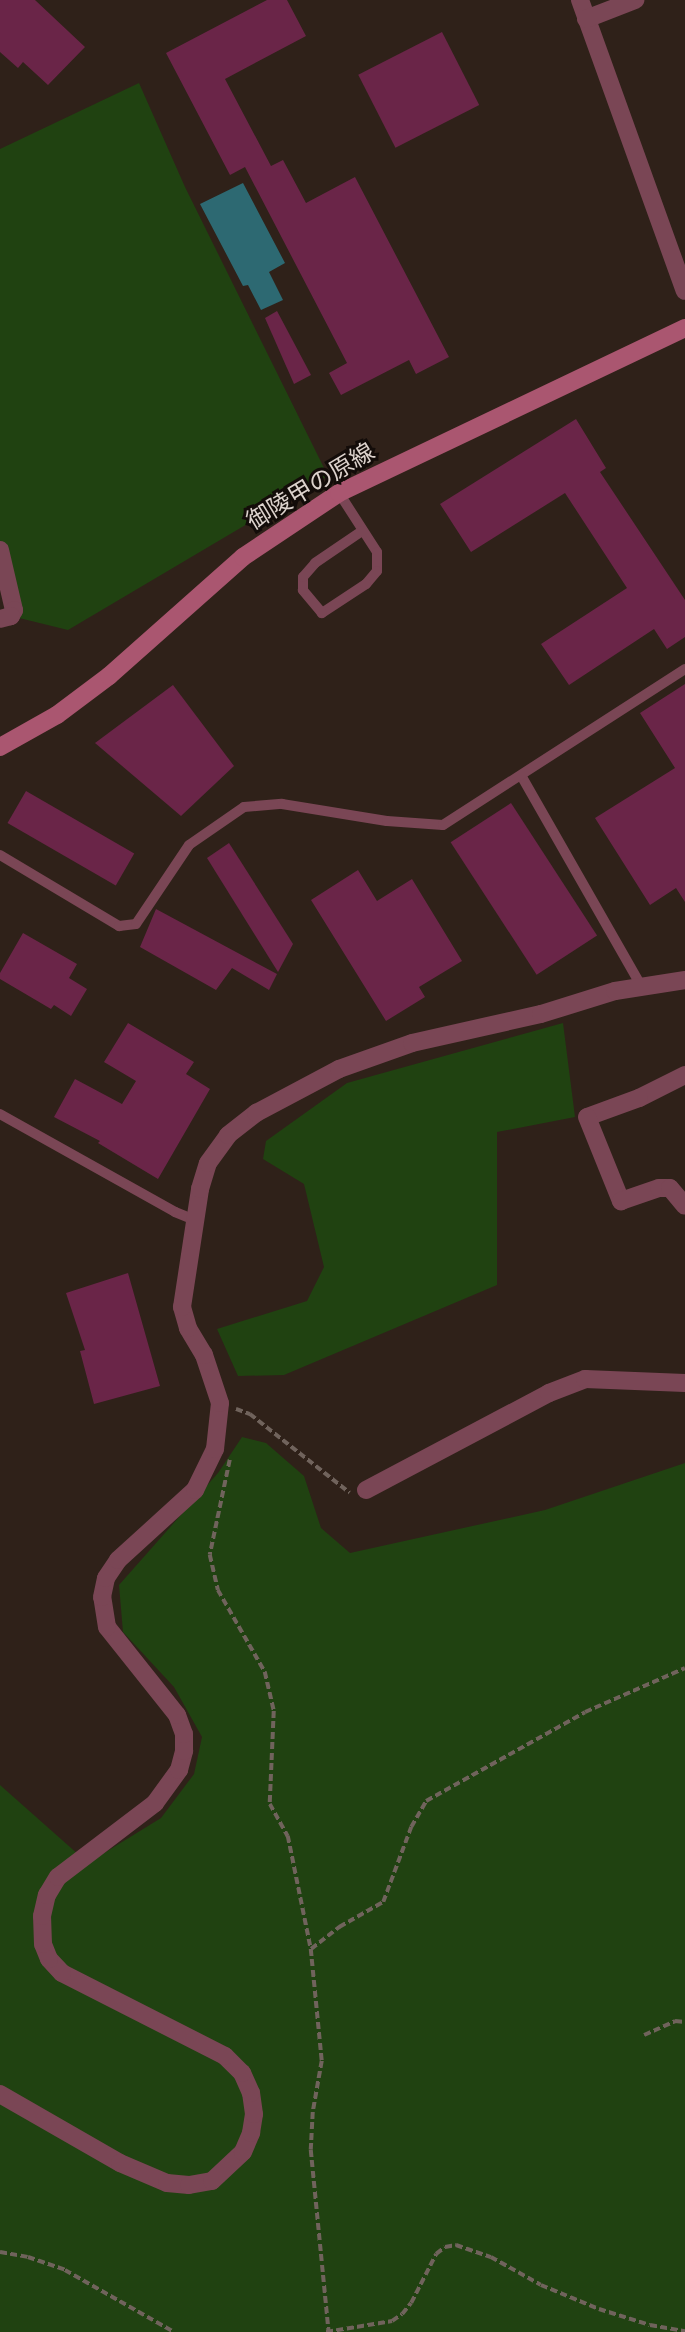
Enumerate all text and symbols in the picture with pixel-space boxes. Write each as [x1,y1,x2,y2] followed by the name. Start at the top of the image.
[242,438,380,536] street label: 御陵甲の原線

